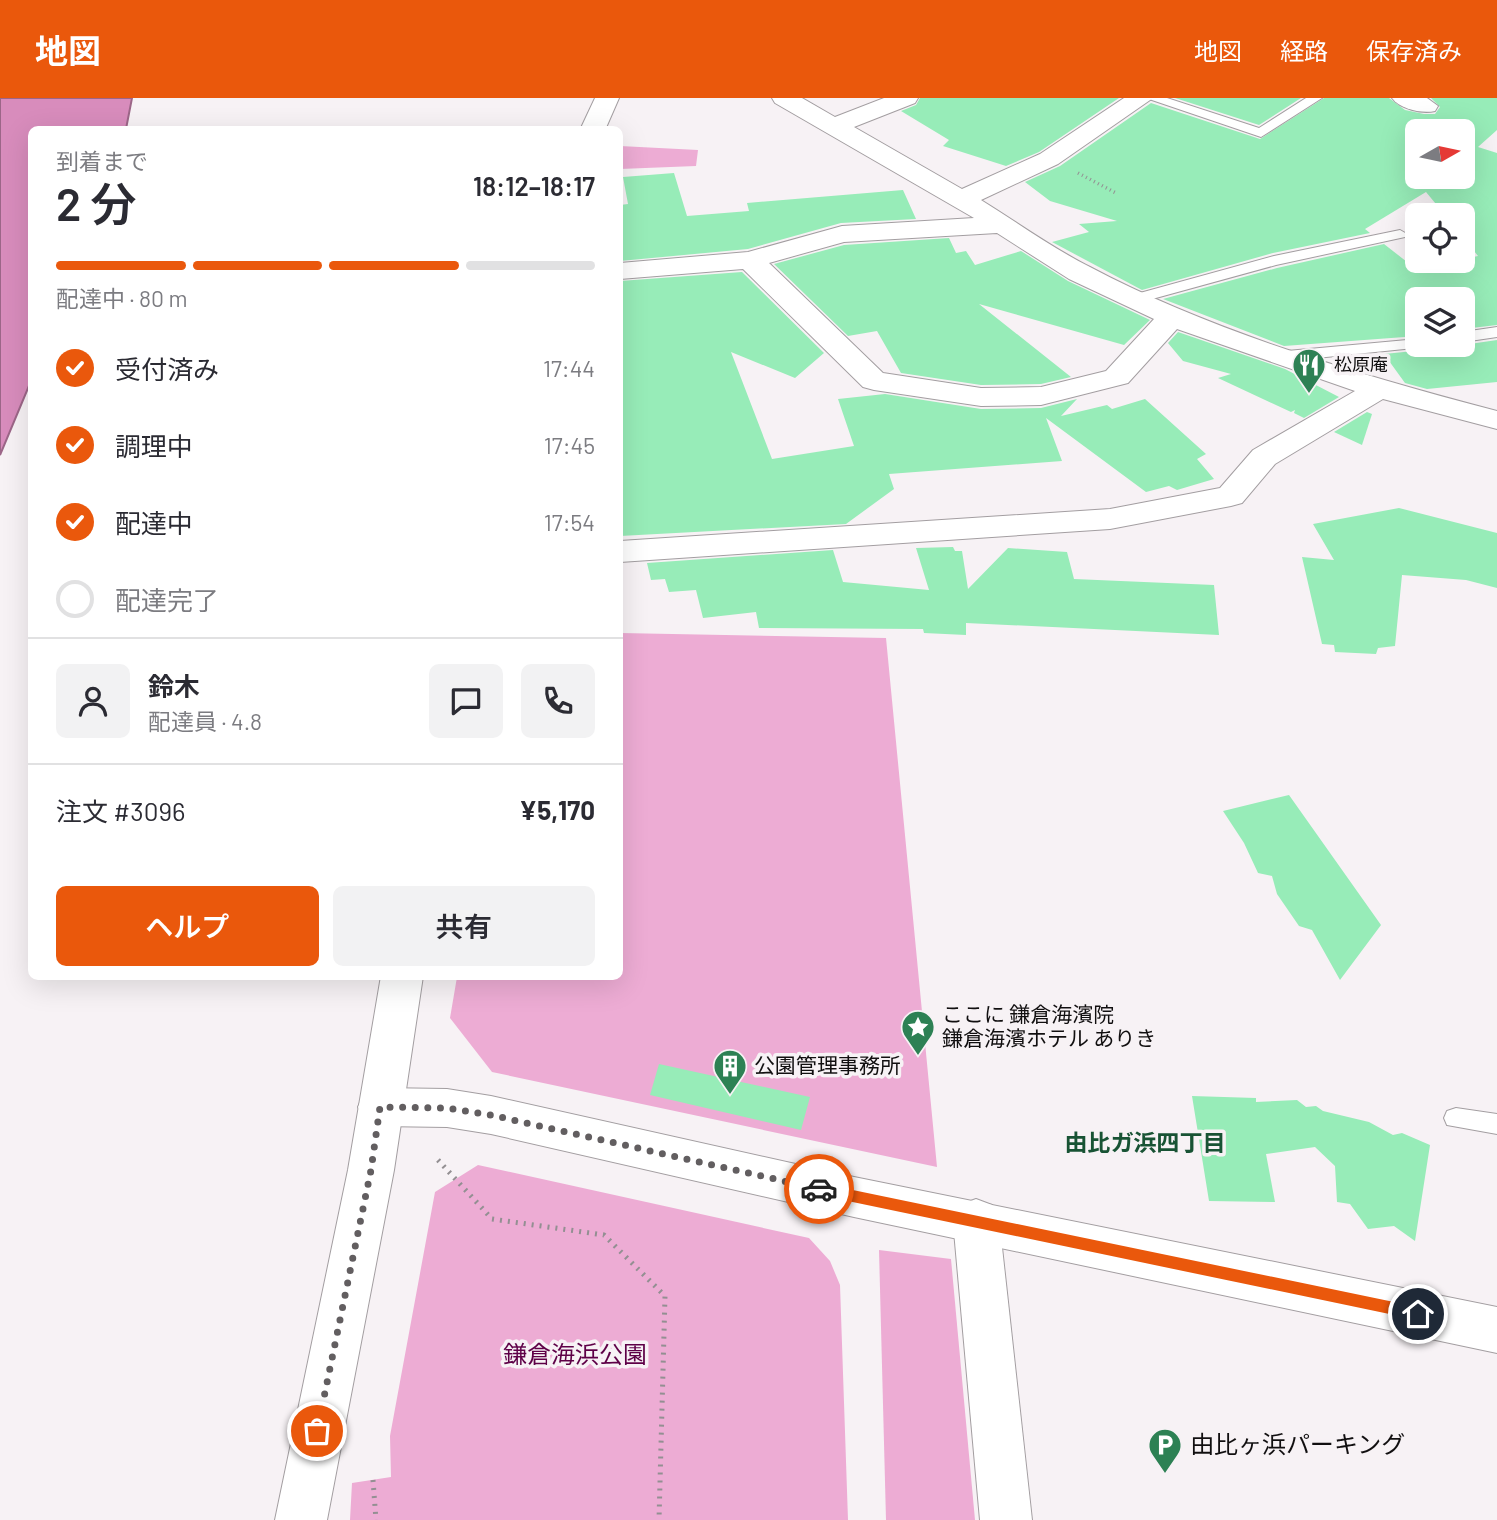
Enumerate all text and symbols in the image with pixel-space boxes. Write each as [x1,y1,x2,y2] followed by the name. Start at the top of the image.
[35,30,101,70] text: 地図
[1194,36,1242,65] text: 地図
[1280,36,1328,65] text: 経路
[1366,36,1462,65] text: 保存済み
[1405,119,1475,189] north arrow
[1405,119,1475,357] map controls
[56,147,148,175] text: 到着まで
[473,170,595,201] text: 18:12–18:17
[56,175,137,230] text: 2 分
[1405,203,1475,273] button: locate
[56,284,188,312] text: 配達中 · 80 m
[1405,287,1475,357] button: layers
[1290,346,1328,395] restaurant icon: 松原庵
[56,349,94,387] icon: check
[115,353,219,384] text: 受付済み
[1334,353,1388,375] place label: 松原庵
[543,354,595,382] text: 17:44
[56,426,94,464] icon: check
[115,430,193,461] text: 調理中
[544,431,595,459] text: 17:45
[56,503,94,541] icon: check
[115,507,193,538] text: 配達中
[544,508,595,536] text: 17:54
[115,584,219,615] text: 配達完了
[56,664,130,738] button: person
[429,664,503,738] button: chat
[521,664,595,738] button: phone
[148,670,200,701] text: 鈴木
[148,707,262,735] text: 配達員 · 4.8
[519,794,595,825] text: ¥5,170
[56,795,185,826] text: 注文 #3096
[56,886,319,966] button: ヘルプ
[333,886,595,966] button: 共有
[942,1001,1156,1050] place label: ここに 鎌倉海濱院 鎌倉海濱ホテル ありき
[899,1008,937,1057] place icon: ここに 鎌倉海濱院 鎌倉海濱ホテル ありき
[711,1047,749,1096] building icon: 公園管理事務所
[754,1052,901,1077] place label: 公園管理事務所
[1065,1128,1226,1156] district label: 由比ガ浜四丁目
[784,1154,854,1224] courier
[800,1170,838,1208] icon: car
[1388,1284,1448,1344] pin
[1399,1295,1437,1333] icon: home
[503,1339,647,1368] park label: 鎌倉海浜公園
[287,1401,347,1461] pin
[298,1412,336,1450] icon: bag
[1146,1426,1184,1475] parking icon: 由比ヶ浜パーキング
[1190,1429,1405,1458] place label: 由比ヶ浜パーキング

